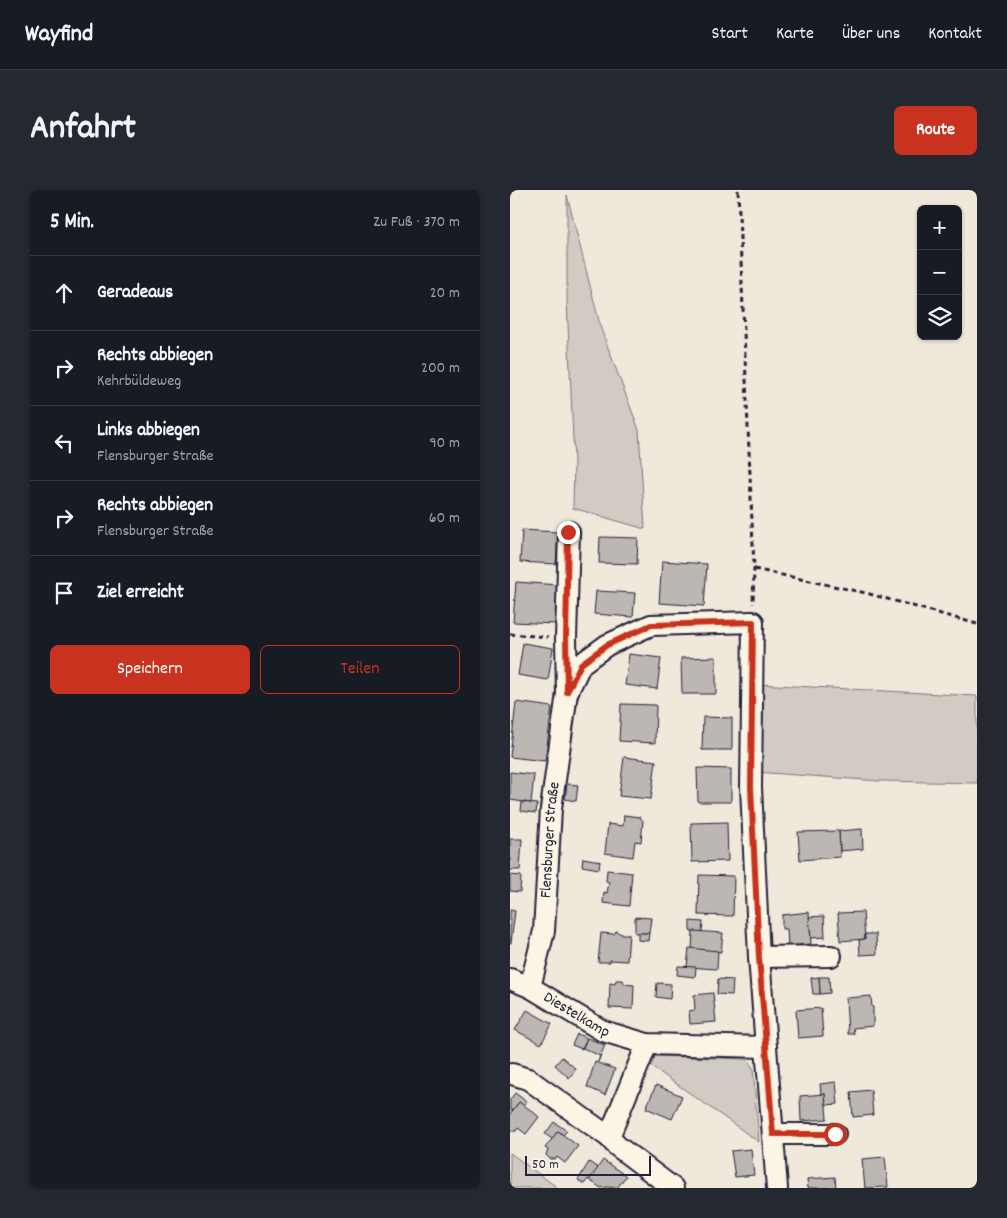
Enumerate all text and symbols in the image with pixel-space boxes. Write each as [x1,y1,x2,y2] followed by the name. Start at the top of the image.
[25,18,93,52] text: Wayfind
[712,22,748,47] text: Start
[776,22,814,47] text: Karte
[842,22,900,47] text: Über uns
[928,22,982,47] text: Kontakt
[30,105,136,155] text: Anfahrt
[894,106,977,155] button: Route
[917,205,962,340] map controls
[917,205,962,250] button: +
[50,208,94,238] text: 5 Min.
[373,211,460,234] text: Zu Fuß · 370 m
[917,250,962,295] button: −
[50,279,78,307] icon: ahead
[97,280,173,307] text: Geradeaus
[430,282,460,305] text: 20 m
[917,295,962,340] button: layers
[97,343,213,370] text: Rechts abbiegen
[50,354,78,382] icon: right
[421,357,460,380] text: 200 m
[97,370,181,393] text: Kehrbüldeweg
[97,418,200,445] text: Links abbiegen
[50,429,78,457] icon: left
[429,432,460,455] text: 90 m
[97,445,214,468] text: Flensburger Straße
[97,493,213,520] text: Rechts abbiegen
[50,504,78,532] icon: right
[429,507,460,530] text: 60 m
[97,520,214,543] text: Flensburger Straße
[557,521,580,544] route end
[50,579,78,607] icon: arrive
[97,580,184,607] text: Ziel erreicht
[50,645,250,694] button: Speichern
[260,645,460,694] button: Teilen
[534,780,566,899] street label: Flensburger Straße
[539,986,612,1044] street label: Diestelkamp
[824,1123,847,1146] route start
[525,1153,651,1176] scale bar
[532,1155,559,1175] text: 50 m

